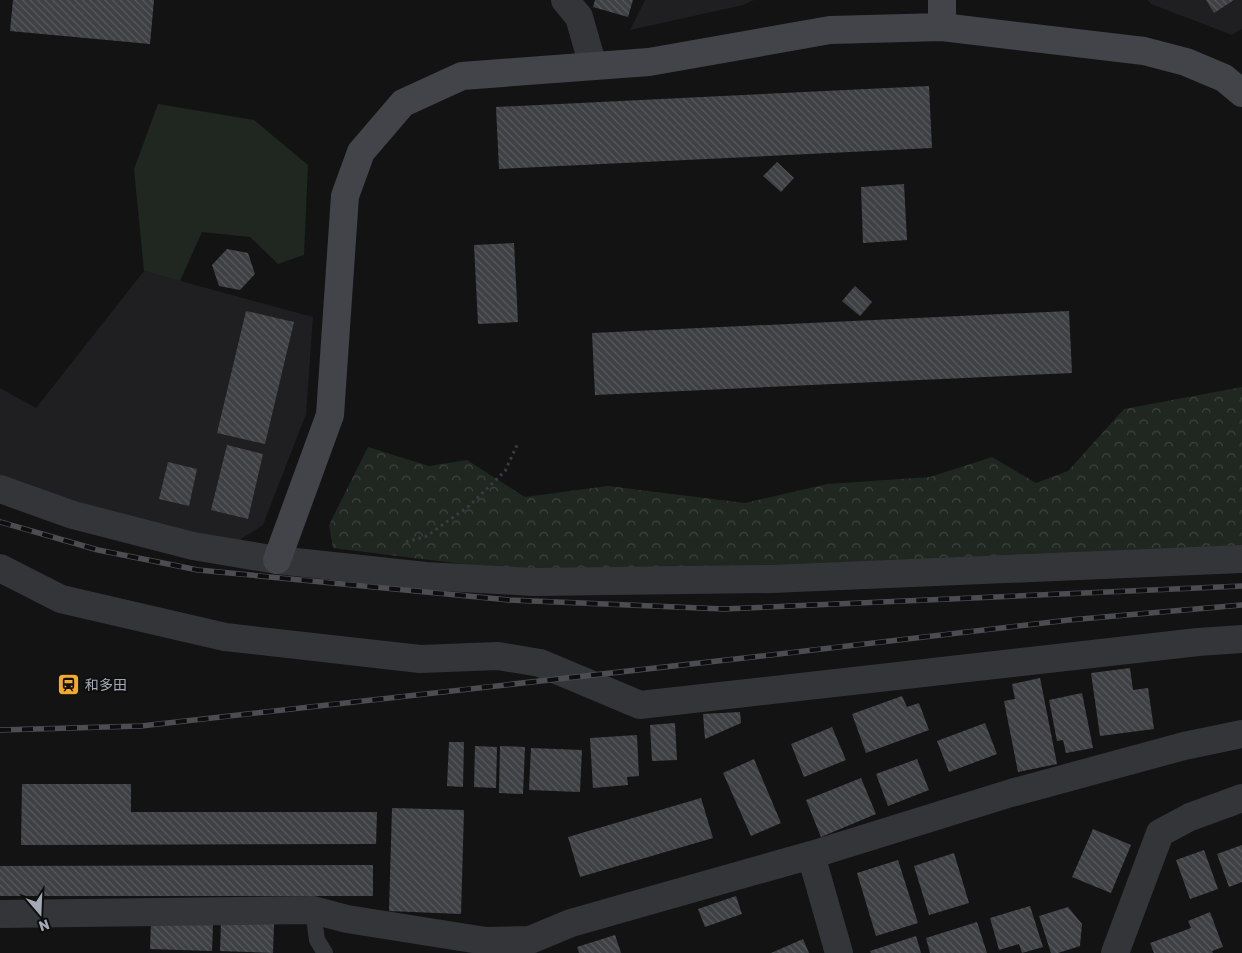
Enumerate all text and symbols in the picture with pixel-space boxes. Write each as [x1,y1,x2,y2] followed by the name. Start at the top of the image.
[57,673,81,697] station icon: 和多田
[85,677,127,694] place label: 和多田
[15,888,65,938] north arrow
[37,915,52,934] text: N

